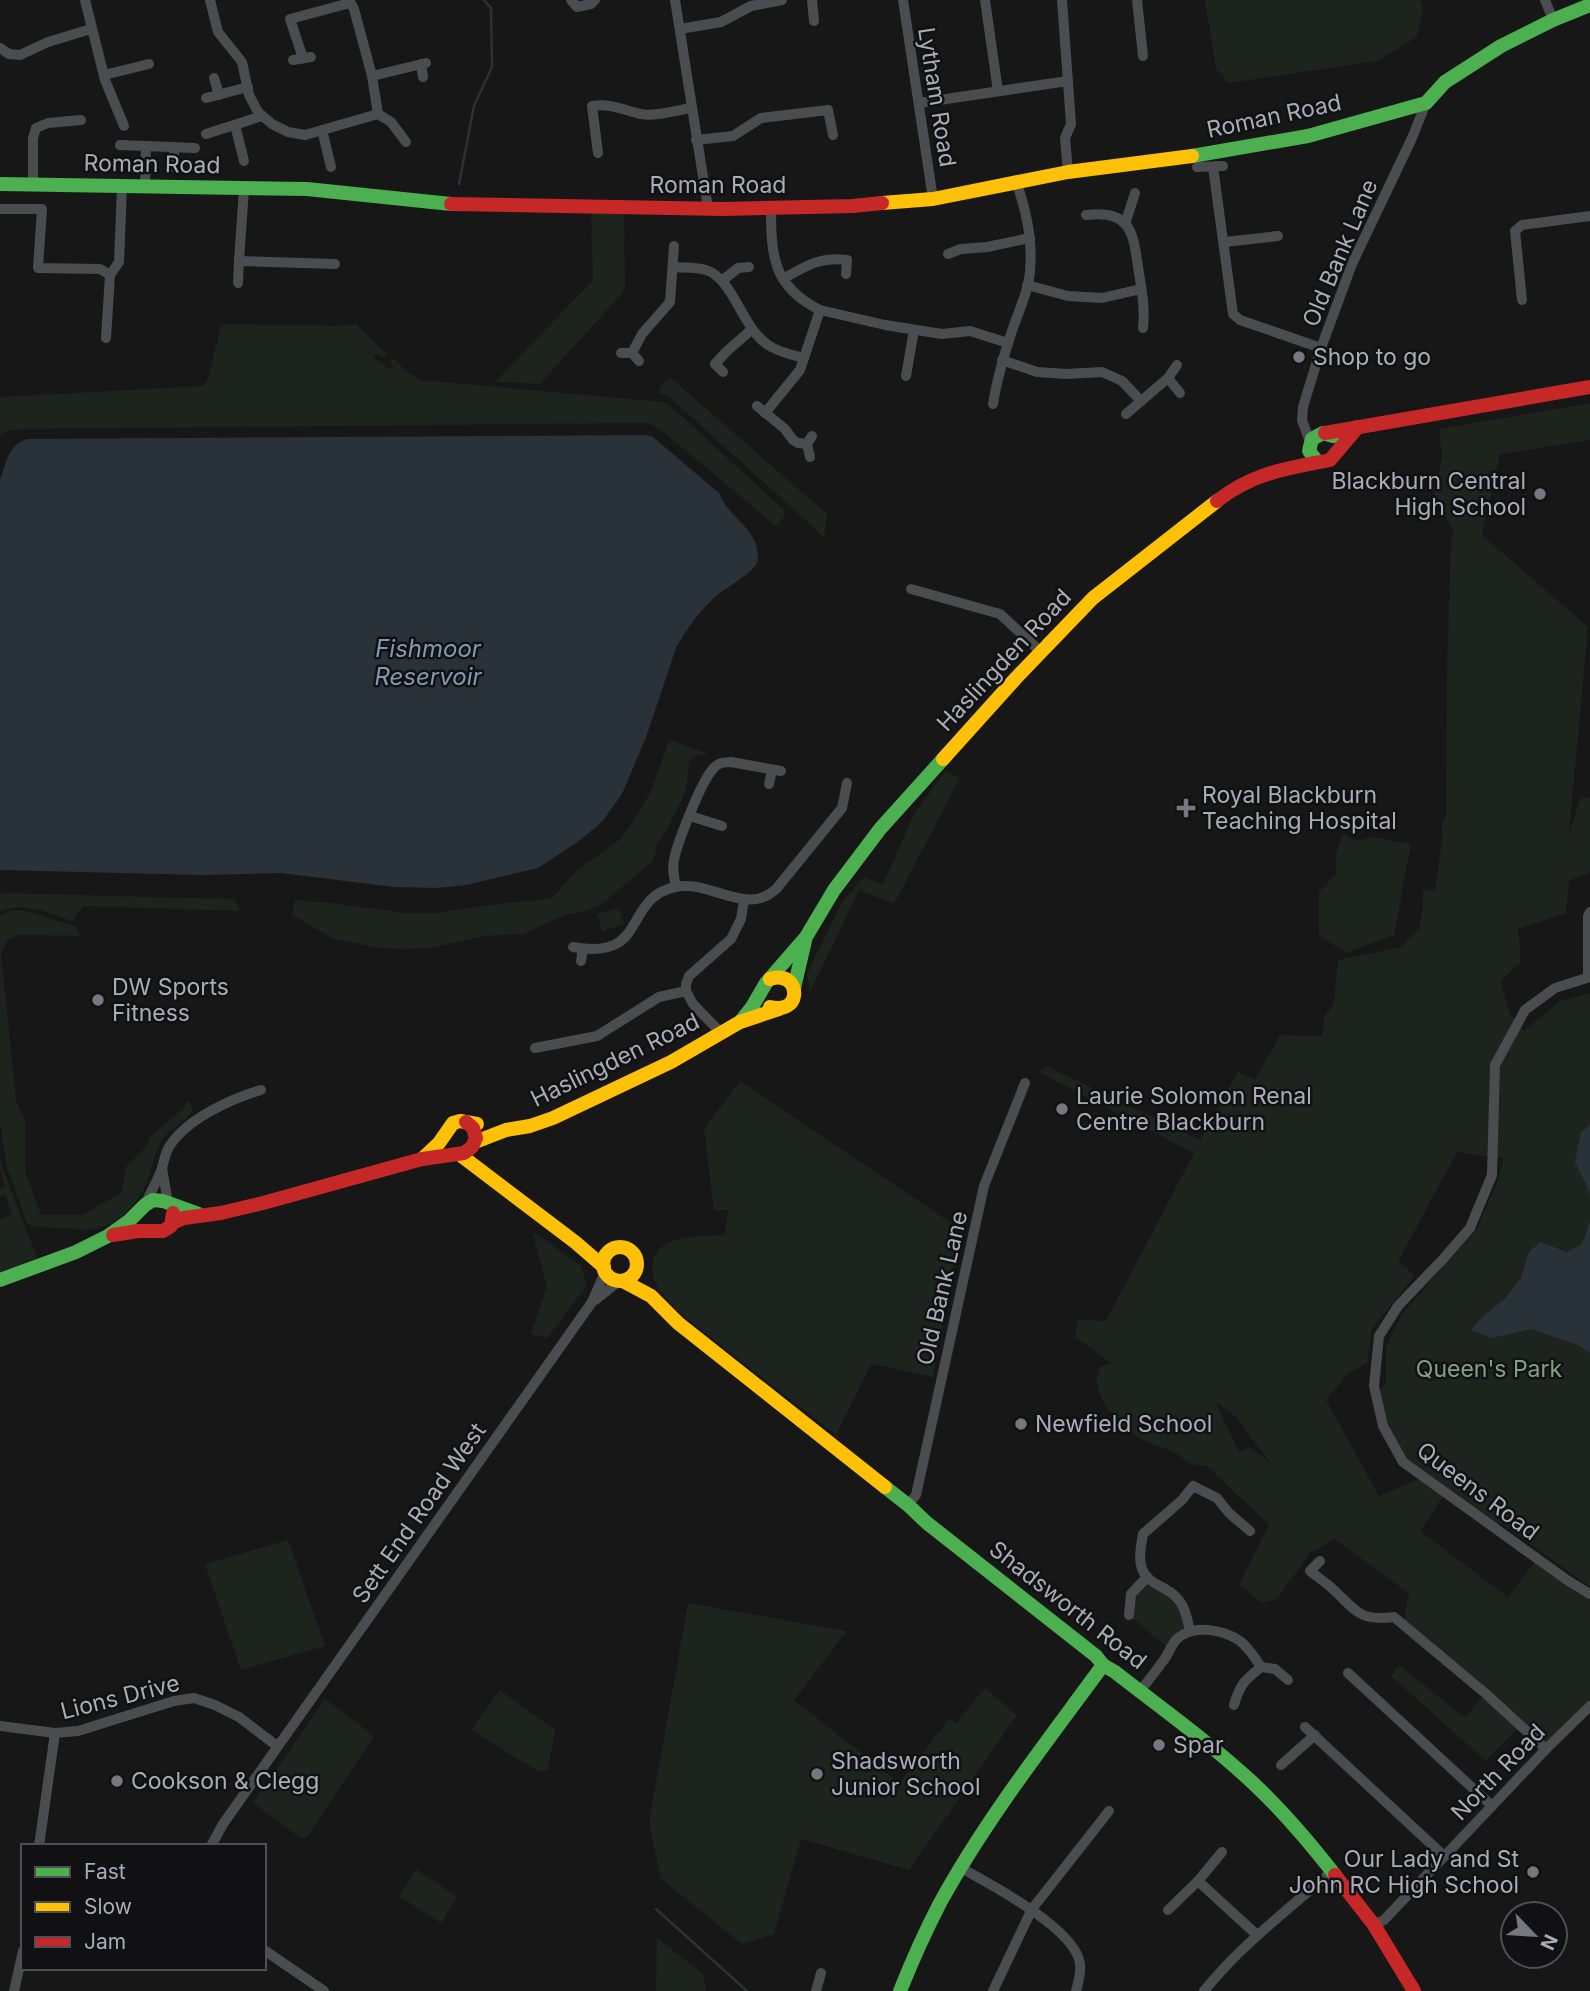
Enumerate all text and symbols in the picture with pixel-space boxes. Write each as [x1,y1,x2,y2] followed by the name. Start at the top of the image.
[912,25,962,169] street label: Lytham Road
[1204,88,1344,144] street label: Roman Road
[83,149,221,179] street label: Roman Road
[650,171,786,199] street label: Roman Road
[1296,175,1384,331] street label: Old Bank Lane
[1313,343,1431,371] place label: Shop to go
[1291,349,1307,365] marker: Shop to go
[1331,467,1526,521] place label: Blackburn Central High School
[1532,486,1548,502] marker: Blackburn Central High School
[931,583,1077,737] street label: Haslingden Road
[374,634,482,691] water label: Fishmoor Reservoir
[1202,781,1397,835] place label: Royal Blackburn Teaching Hospital
[1176,798,1196,818] marker: Royal Blackburn Teaching Hospital
[112,973,229,1027] place label: DW Sports Fitness
[90,992,106,1008] marker: DW Sports Fitness
[526,1007,704,1113] street label: Haslingden Road
[1076,1082,1312,1136] place label: Laurie Solomon Renal Centre Blackburn
[1054,1101,1070,1117] marker: Laurie Solomon Renal Centre Blackburn
[911,1208,973,1368] street label: Old Bank Lane
[1416,1355,1563,1383] park label: Queen's Park
[1035,1410,1212,1438] place label: Newfield School
[1013,1416,1029,1432] marker: Newfield School
[346,1417,492,1609] street label: Sett End Road West
[1411,1436,1545,1546] street label: Queens Road
[984,1535,1152,1675] street label: Shadsworth Road
[58,1669,182,1725] street label: Lions Drive
[1445,1718,1551,1826] street label: North Road
[1173,1731,1224,1759] place label: Spar
[1151,1737,1167,1753] marker: Spar
[831,1747,980,1801] place label: Shadsworth Junior School
[809,1766,825,1782] marker: Shadsworth Junior School
[131,1767,319,1795] place label: Cookson & Clegg
[109,1773,125,1789] marker: Cookson & Clegg
[21,1844,266,1970] legend
[1289,1845,1519,1899] place label: Our Lady and St John RC High School
[84,1859,126,1884] text: Fast
[1525,1864,1541,1880] marker: Our Lady and St John RC High School
[84,1894,132,1919] text: Slow
[1499,1900,1569,1970] north arrow
[84,1929,126,1954] text: Jam
[1535,1931,1562,1953] text: N

